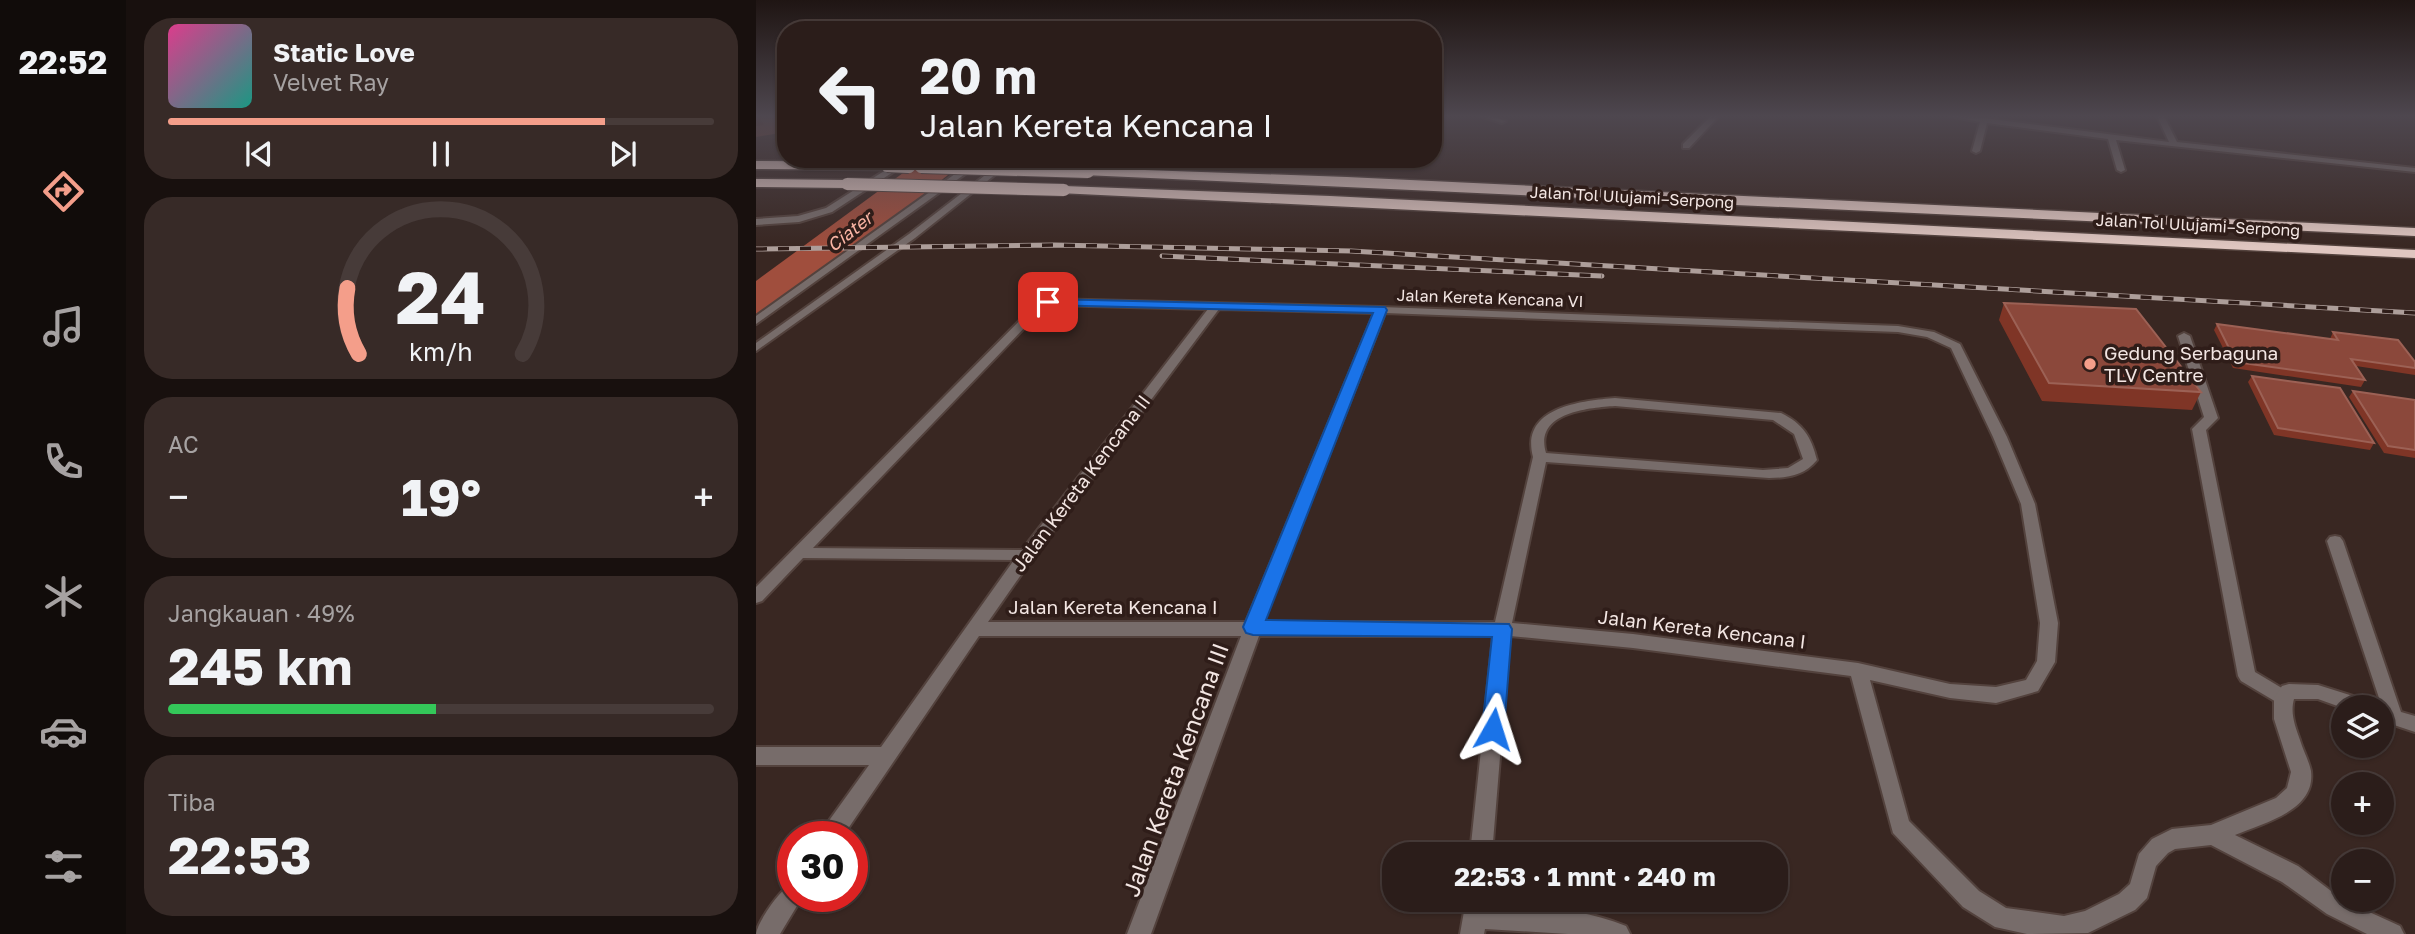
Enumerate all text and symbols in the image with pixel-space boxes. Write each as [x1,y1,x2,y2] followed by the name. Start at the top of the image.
[273,37,415,68] text: Static Love
[19,43,107,81] text: 22:52
[920,46,1037,105] text: 20 m
[805,49,896,140] icon: left
[273,68,389,96] text: Velvet Ray
[920,106,1272,144] text: Jalan Kereta Kencana I
[240,135,278,173] icon: previous
[422,135,460,173] icon: pause
[604,135,642,173] icon: next
[39,167,88,216] icon: directions
[1529,182,1735,212] street label: Jalan Tol Ulujami–Serpong
[822,205,879,256] water label: Ciater
[2095,210,2301,240] street label: Jalan Tol Ulujami–Serpong
[396,253,486,340] text: 24
[1018,272,1078,332] pin
[1029,283,1067,321] icon: arrive
[1396,285,1584,311] street label: Jalan Kereta Kencana VI
[39,302,88,351] icon: music
[409,336,473,367] text: km/h
[2104,341,2278,386] place label: Gedung Serbaguna TLV Centre
[2082,356,2098,372] marker: Gedung Serbaguna TLV Centre
[1007,390,1155,576] street label: Jalan Kereta Kencana II
[168,430,199,458] text: AC
[39,437,88,486] icon: phone
[401,465,481,527] text: 19°
[168,474,189,519] text: −
[693,474,714,519] text: +
[39,572,88,621] icon: climate
[1008,595,1218,618] street label: Jalan Kereta Kencana I
[168,599,355,627] text: Jangkauan · 49%
[1597,604,1807,653] street label: Jalan Kereta Kencana I
[168,634,353,696] text: 245 km
[1116,639,1234,900] street label: Jalan Kereta Kencana III
[1456,692,1530,766] position arrow
[2331,695,2394,912] map controls
[2331,695,2394,758] button: layers
[39,707,88,756] icon: car
[2331,772,2394,835] button: +
[168,788,216,816] text: Tiba
[777,821,868,912] speed limit sign: 30
[168,823,312,885] text: 22:53
[39,842,88,891] icon: filters
[2331,849,2394,912] button: −
[1454,861,1716,892] text: 22:53 · 1 mnt · 240 m

